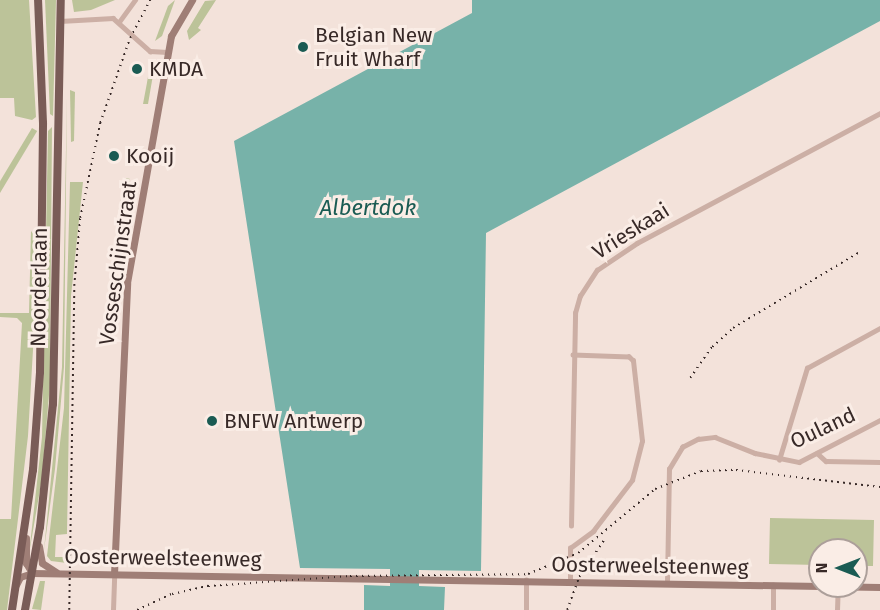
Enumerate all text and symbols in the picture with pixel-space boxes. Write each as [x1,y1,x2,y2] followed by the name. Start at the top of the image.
[315,22,432,72] place label: Belgian New Fruit Wharf
[296,40,310,54] marker: Belgian New Fruit Wharf
[149,56,203,82] place label: KMDA
[130,62,144,76] marker: KMDA
[126,143,174,169] place label: Kooij
[107,149,121,163] marker: Kooij
[94,179,142,347] street label: Vosseschijnstraat
[320,195,416,221] water label: Albertdok
[588,198,674,264] street label: Vrieskaai
[25,227,53,347] street label: Noorderlaan
[786,402,860,454] street label: Ouland
[224,408,363,434] place label: BNFW Antwerp
[205,414,219,428] marker: BNFW Antwerp
[808,538,868,598] north arrow
[64,544,262,572] street label: Oosterweelsteenweg
[551,552,749,580] street label: Oosterweelsteenweg
[812,563,831,573] text: N

